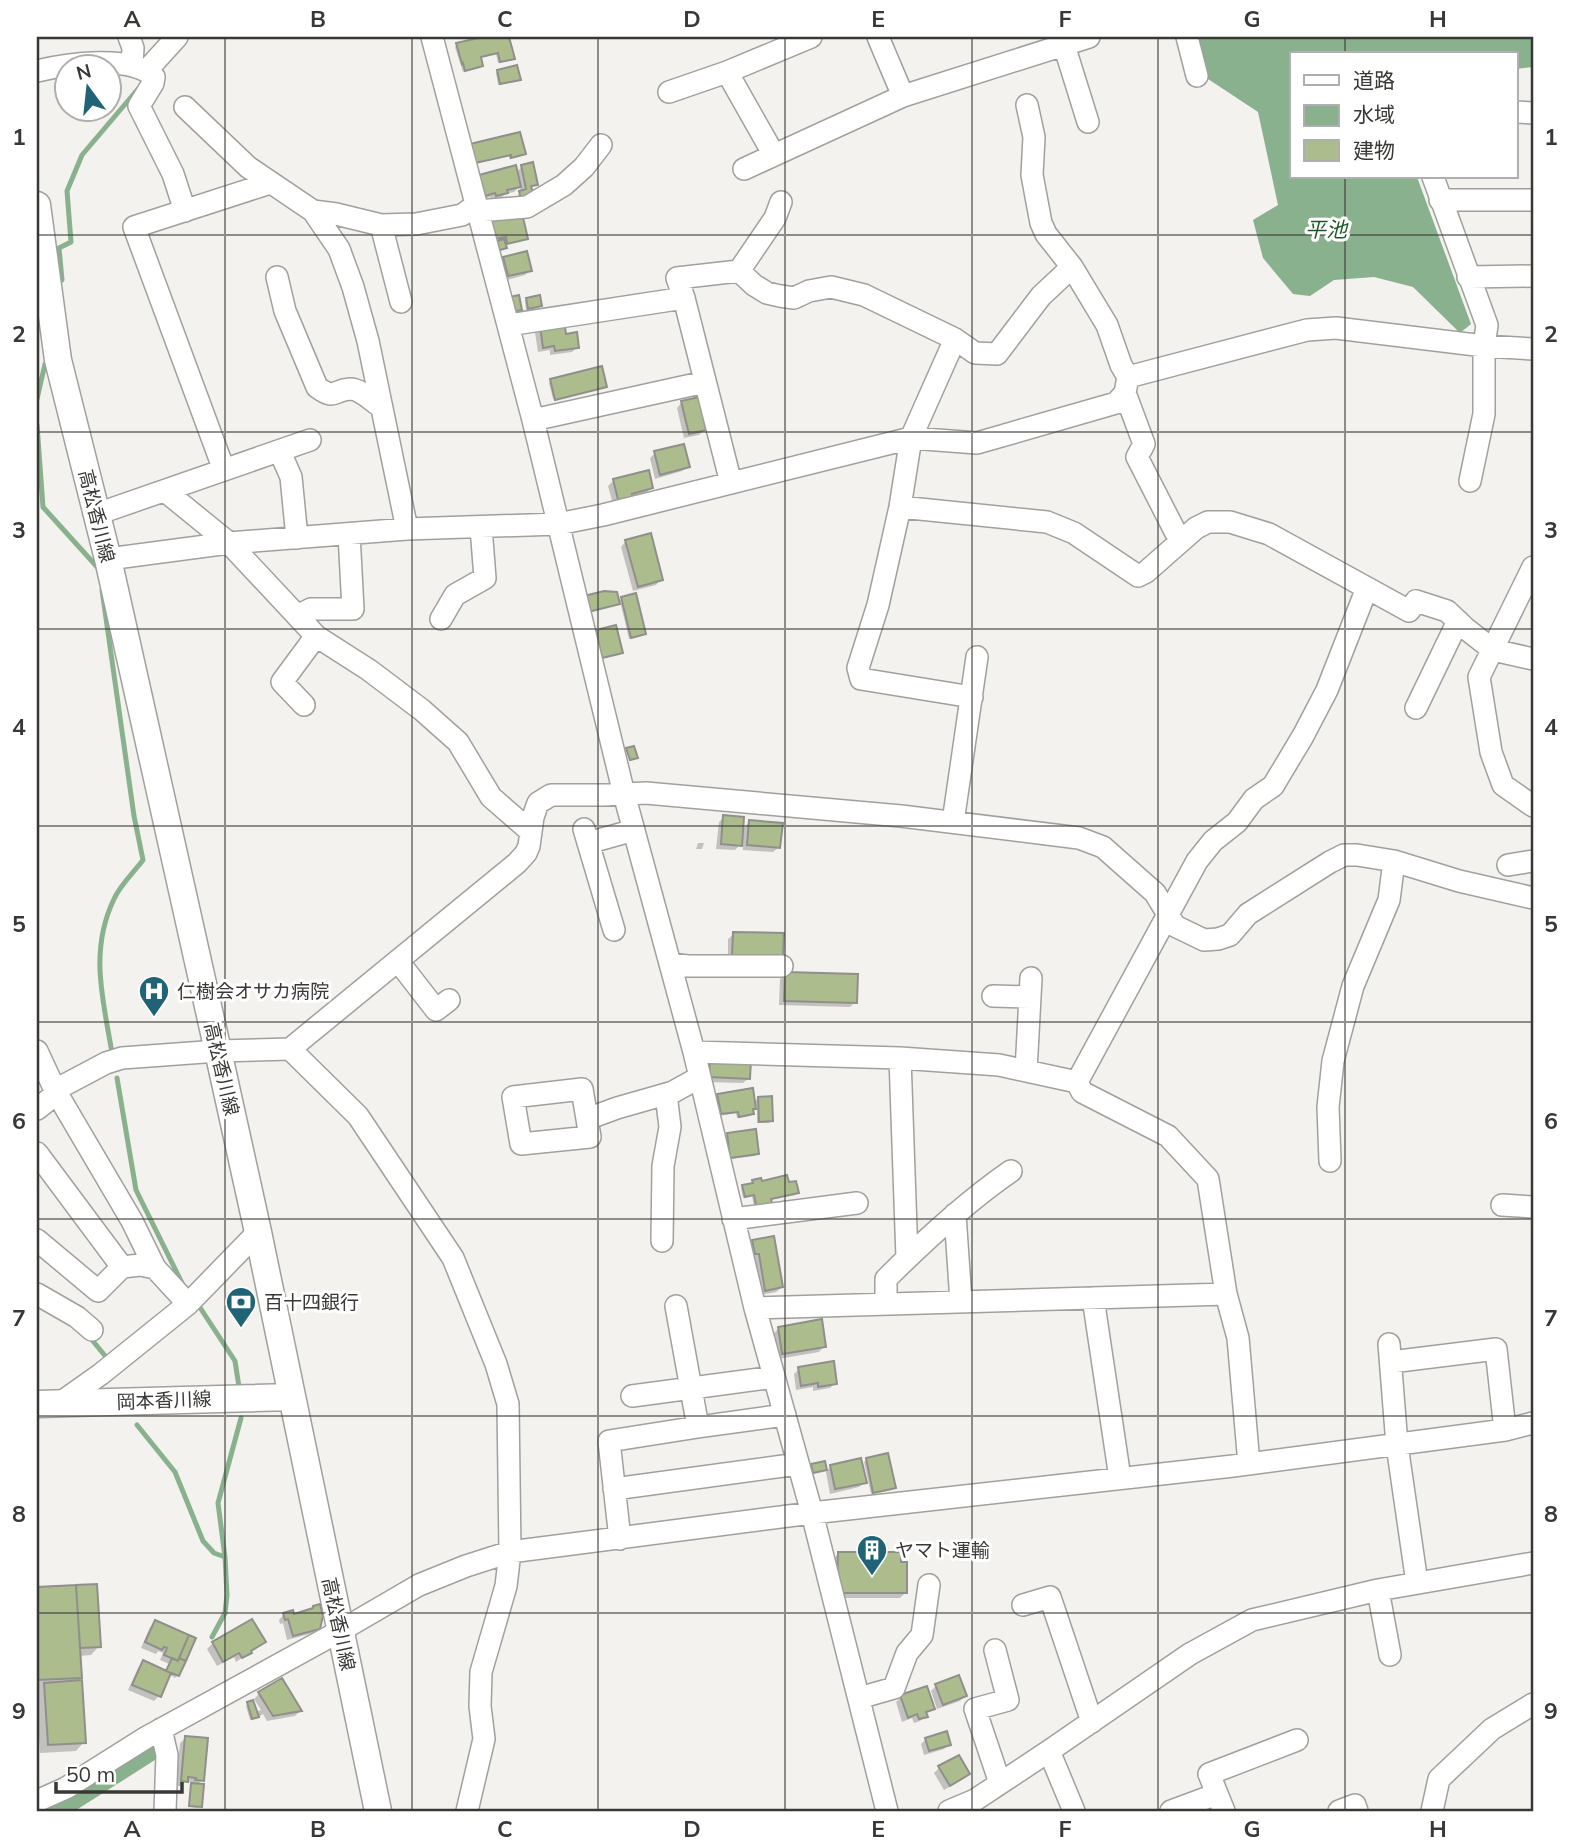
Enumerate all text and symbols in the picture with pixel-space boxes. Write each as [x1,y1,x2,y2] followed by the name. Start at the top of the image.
[123,4,141,33] text: A
[310,4,326,33] text: B
[497,4,513,33] text: C
[683,4,701,33] text: D
[871,4,885,33] text: E
[1058,4,1072,33] text: F
[1243,4,1261,33] text: G
[1429,4,1447,33] text: H
[52,52,122,122] north arrow
[1290,52,1518,178] legend
[74,58,94,85] text: N
[1353,67,1395,93] text: 道路
[1353,101,1395,127] text: 水域
[12,122,26,151] text: 1
[1544,122,1558,151] text: 1
[1353,137,1395,163] text: 建物
[1305,216,1349,242] water label: 平池
[12,319,26,348] text: 2
[1544,319,1558,348] text: 2
[74,467,120,565] street label: 高松香川線
[12,515,26,544] text: 3
[1544,515,1558,544] text: 3
[12,712,26,741] text: 4
[1544,712,1558,741] text: 4
[12,909,26,938] text: 5
[1544,909,1558,938] text: 5
[137,974,171,1018] hospital icon: 仁樹会オサカ病院
[177,979,329,1003] place label: 仁樹会オサカ病院
[200,1020,244,1118] street label: 高松香川線
[12,1106,26,1135] text: 6
[1544,1106,1558,1135] text: 6
[224,1285,258,1329] bank icon: 百十四銀行
[264,1290,359,1314] place label: 百十四銀行
[12,1303,26,1332] text: 7
[1544,1303,1558,1332] text: 7
[116,1386,212,1414] street label: 岡本香川線
[12,1499,26,1528] text: 8
[1544,1499,1558,1528] text: 8
[855,1533,889,1577] building icon: ヤマト運輸
[895,1538,990,1562] place label: ヤマト運輸
[317,1575,361,1673] street label: 高松香川線
[12,1696,26,1725] text: 9
[1544,1696,1558,1725] text: 9
[56,1750,182,1794] scale bar
[66,1761,115,1787] text: 50 m
[123,1814,141,1843] text: A
[310,1814,326,1843] text: B
[497,1814,513,1843] text: C
[683,1814,701,1843] text: D
[871,1814,885,1843] text: E
[1058,1814,1072,1843] text: F
[1243,1814,1261,1843] text: G
[1429,1814,1447,1843] text: H

